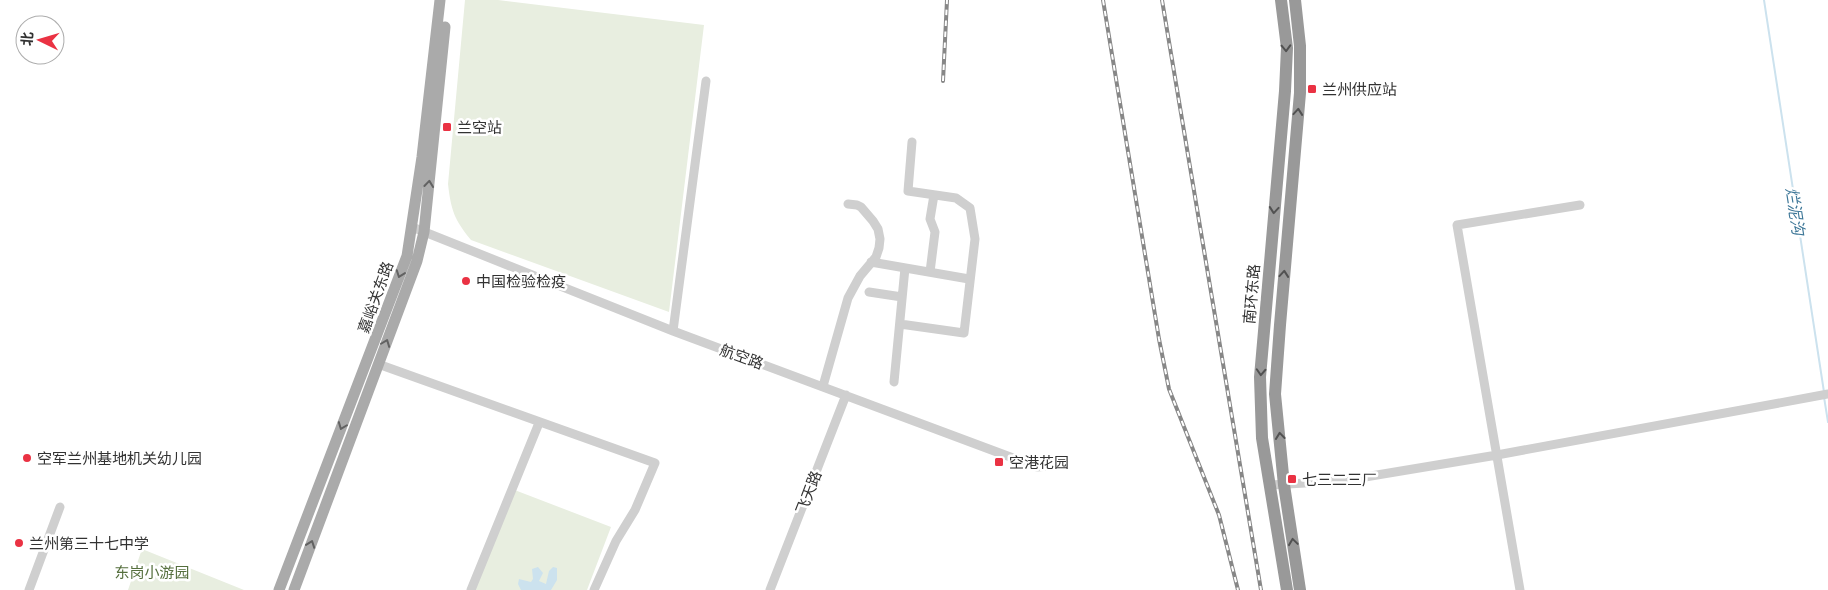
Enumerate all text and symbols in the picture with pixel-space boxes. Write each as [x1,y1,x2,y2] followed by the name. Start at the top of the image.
[15,15,65,65] north arrow
[17,31,36,47] text: 北
[1281,45,1291,53] one-way arrow
[1322,80,1397,98] place label: 兰州供应站
[1306,83,1318,95] marker: 兰州供应站
[1293,108,1304,116] one-way arrow
[457,118,502,136] place label: 兰空站
[441,121,453,133] marker: 兰空站
[423,179,434,187] one-way arrow
[1783,186,1809,238] water label: 烂泥沟
[1269,207,1280,215] one-way arrow
[354,259,396,335] street label: 嘉峪关东路
[1239,263,1263,325] street label: 南环东路
[396,270,406,278] one-way arrow
[1278,270,1289,278] one-way arrow
[476,272,566,290] place label: 中国检验检疫
[460,275,472,287] marker: 中国检验检疫
[380,339,390,348] one-way arrow
[718,340,766,372] street label: 航空路
[1256,369,1266,377] one-way arrow
[338,422,348,430] one-way arrow
[1275,432,1286,440] one-way arrow
[37,449,202,467] place label: 空军兰州基地机关幼儿园
[21,452,33,464] marker: 空军兰州基地机关幼儿园
[1009,453,1069,471] place label: 空港花园
[993,456,1005,468] marker: 空港花园
[792,468,824,516] street label: 飞天路
[1302,470,1377,488] place label: 七三二三厂
[1286,473,1298,485] marker: 七三二三厂
[29,534,149,552] place label: 兰州第三十七中学
[13,537,25,549] marker: 兰州第三十七中学
[1288,537,1299,545] one-way arrow
[305,541,315,549] one-way arrow
[114,563,190,581] park label: 东岗小游园

